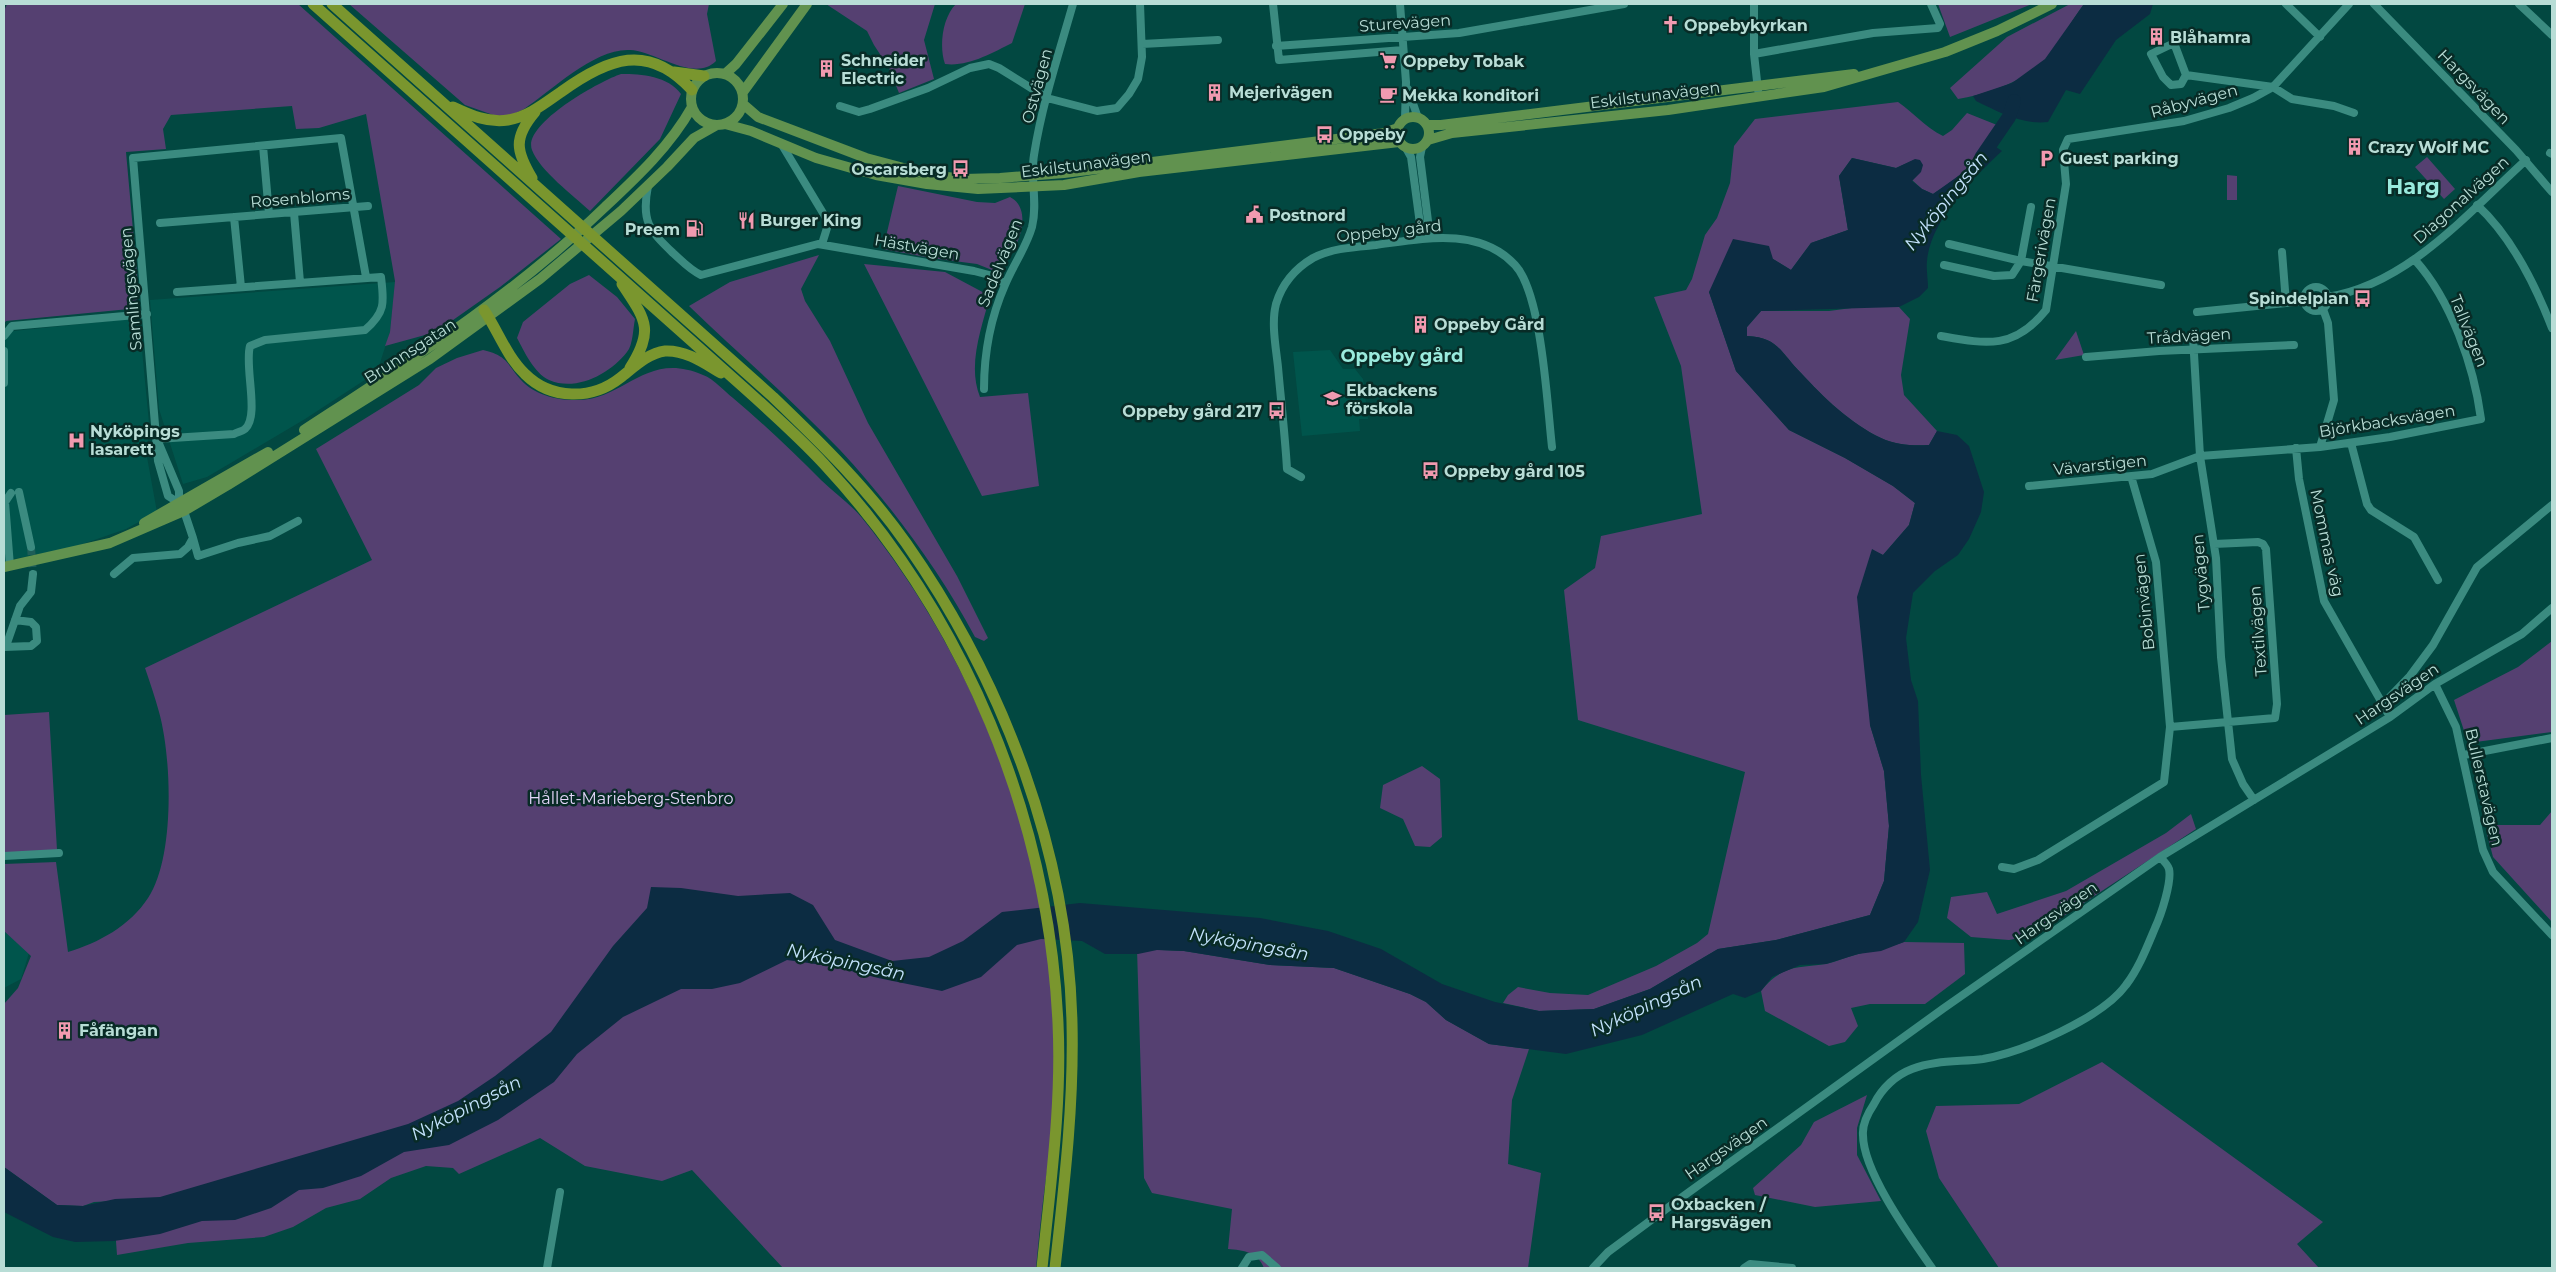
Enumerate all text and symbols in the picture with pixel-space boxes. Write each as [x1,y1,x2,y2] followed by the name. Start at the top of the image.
[1358,10,1452,36] street label: Sturevägen
[1660,15,1680,35] church icon: Oppebykyrkan
[1684,16,1808,35] place label: Oppebykyrkan
[2146,27,2166,47] building icon: Blåhamra
[2170,28,2251,47] place label: Blåhamra
[1018,46,1056,126] street label: Ostvägen
[2434,46,2514,128] street label: Hargsvägen
[841,51,926,88] place label: Schneider Electric
[1379,51,1399,71] supermarket icon: Oppeby Tobak
[1403,52,1525,71] place label: Oppeby Tobak
[817,59,837,79] building icon: Schneider Electric
[1589,78,1721,112] street label: Eskilstunavägen
[2148,80,2240,122] street label: Råbyvägen
[1205,82,1225,102] building icon: Mejerivägen
[1229,83,1332,102] place label: Mejerivägen
[1378,85,1398,105] cafe icon: Mekka konditori
[1402,86,1539,105] place label: Mekka konditori
[1315,124,1335,144] bus stop icon: Oppeby
[1339,125,1405,144] place label: Oppeby
[2344,137,2364,157] building icon: Crazy Wolf MC
[2368,138,2489,157] place label: Crazy Wolf MC
[1020,147,1152,181] street label: Eskilstunavägen
[1899,147,1993,255] water label: Nyköpingsån
[2036,148,2056,168] parking icon: Guest parking
[2060,149,2179,168] place label: Guest parking
[2409,152,2513,248] street label: Diagonalvägen
[951,159,971,179] bus stop icon: Oscarsberg
[851,160,947,179] place label: Oscarsberg
[2386,174,2440,199] district label: Harg
[249,184,351,212] street label: Rosenbloms
[2022,196,2060,304] street label: Färgerivägen
[1245,205,1265,225] public building icon: Postnord
[1269,206,1346,225] place label: Postnord
[736,210,756,230] restaurant icon: Burger King
[760,211,862,230] place label: Burger King
[974,216,1026,310] street label: Sadelvägen
[1335,216,1443,246] street label: Oppeby gård
[684,219,704,239] fuel station icon: Preem
[625,220,680,239] place label: Preem
[116,227,146,351] street label: Samlingsvägen
[873,230,961,264] street label: Hästvägen
[2353,288,2373,308] bus stop icon: Spindelplan
[2249,289,2349,308] place label: Spindelplan
[2446,292,2492,370] street label: Tallvägen
[361,314,459,388] street label: Brunnsgatan
[1410,314,1430,334] building icon: Oppeby Gård
[1434,315,1545,334] place label: Oppeby Gård
[2146,324,2232,348] street label: Trådvägen
[1340,345,1464,367] district label: Oppeby gård
[1346,381,1438,418] place label: Ekbackens förskola
[1322,389,1342,409] school or university icon: Ekbackens förskola
[1266,401,1286,421] bus stop icon: Oppeby gård 217
[2318,401,2456,441] street label: Björkbacksvägen
[1122,402,1262,421] place label: Oppeby gård 217
[90,422,180,459] place label: Nyköpings lasarett
[66,430,86,450] hospital icon: Nyköpings lasarett
[2052,451,2148,479] street label: Vävarstigen
[1420,461,1440,481] bus stop icon: Oppeby gård 105
[1444,462,1585,481] place label: Oppeby gård 105
[2306,487,2348,599] street label: Mommas väg
[2188,533,2214,613] street label: Tygvägen
[2129,553,2159,651] street label: Bobinvägen
[2245,585,2271,677] street label: Textilvägen
[2352,659,2442,729] street label: Hargsvägen
[2461,726,2507,848] street label: Bullerstavägen
[528,789,734,808] park label: Hållet-Marieberg-Stenbro
[2011,878,2101,948] street label: Hargsvägen
[1188,923,1310,965] water label: Nyköpingsån
[785,939,907,985] water label: Nyköpingsån
[1587,971,1705,1041] water label: Nyköpingsån
[55,1020,75,1040] building icon: Fåfängan
[79,1021,158,1040] place label: Fåfängan
[407,1071,525,1145] water label: Nyköpingsån
[1681,1113,1771,1183] street label: Hargsvägen
[1671,1195,1772,1232] place label: Oxbacken / Hargsvägen
[1647,1203,1667,1223] bus stop icon: Oxbacken / Hargsvägen

